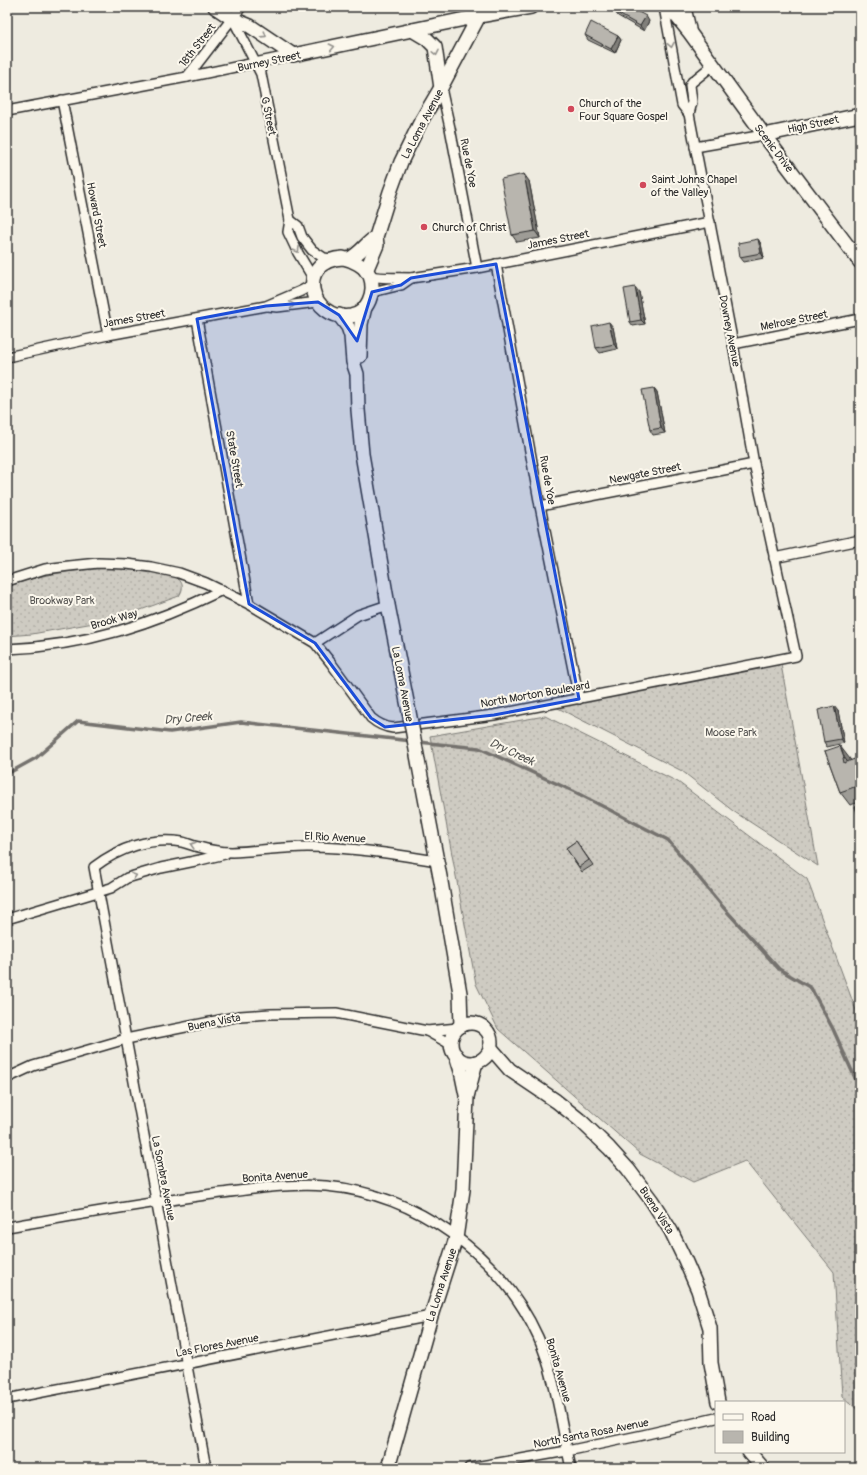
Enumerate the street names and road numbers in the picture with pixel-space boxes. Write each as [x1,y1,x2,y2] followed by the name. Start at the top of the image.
[176,21,219,70] street label: 18th Street
[236,48,302,75] street label: Burney Street
[399,87,446,161] street label: La Loma Avenue
[258,95,279,137] street label: G Street
[786,113,840,136] street label: High Street
[751,122,796,175] street label: Scenic Drive
[457,137,480,189] street label: Rue de Yoe
[84,181,109,250] street label: Howard Street
[526,227,591,252] street label: James Street
[716,294,743,369] street label: Downey Avenue
[102,307,167,330] street label: James Street
[759,308,829,333] street label: Melrose Street
[223,430,246,489] street label: State Street
[537,454,558,506] street label: Rue de Yoe
[608,460,683,487] street label: Newgate Street
[89,607,139,632] street label: Brook Way
[389,645,416,723] street label: La Loma Avenue
[479,678,591,711] street label: North Morton Boulevard
[304,829,366,846] street label: El Rio Avenue
[186,1011,242,1034] street label: Buena Vista
[149,1135,178,1222] street label: La Sombra Avenue
[242,1168,309,1185] street label: Bonita Avenue
[637,1184,677,1236] street label: Buena Vista
[423,1246,460,1324] street label: La Loma Avenue
[175,1331,260,1360] street label: Las Flores Avenue
[543,1337,574,1404] street label: Bonita Avenue
[532,1416,650,1451] street label: North Santa Rosa Avenue

